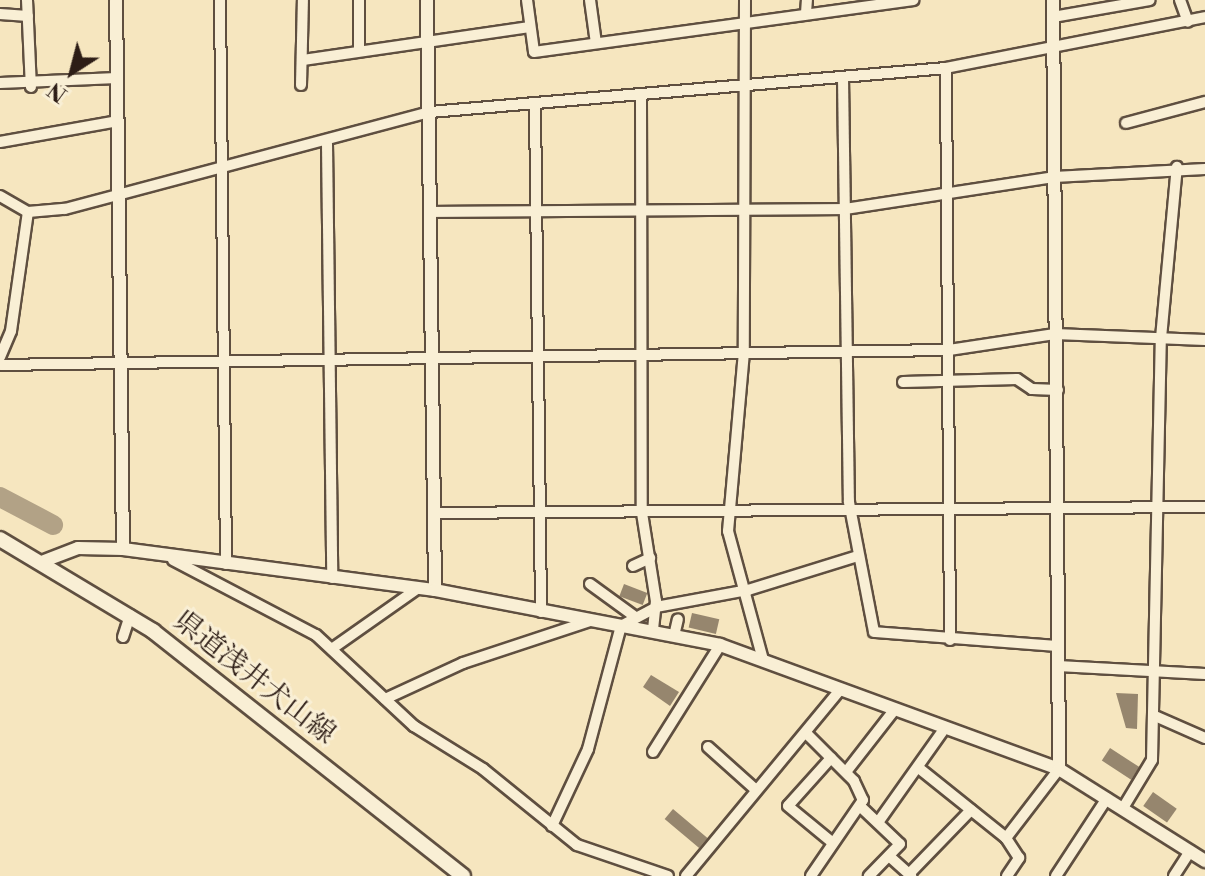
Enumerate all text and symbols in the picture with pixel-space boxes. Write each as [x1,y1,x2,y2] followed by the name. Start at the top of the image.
[32,32,112,112] north arrow
[43,76,73,108] text: N
[166,604,342,752] street label: 県道浅井犬山線

